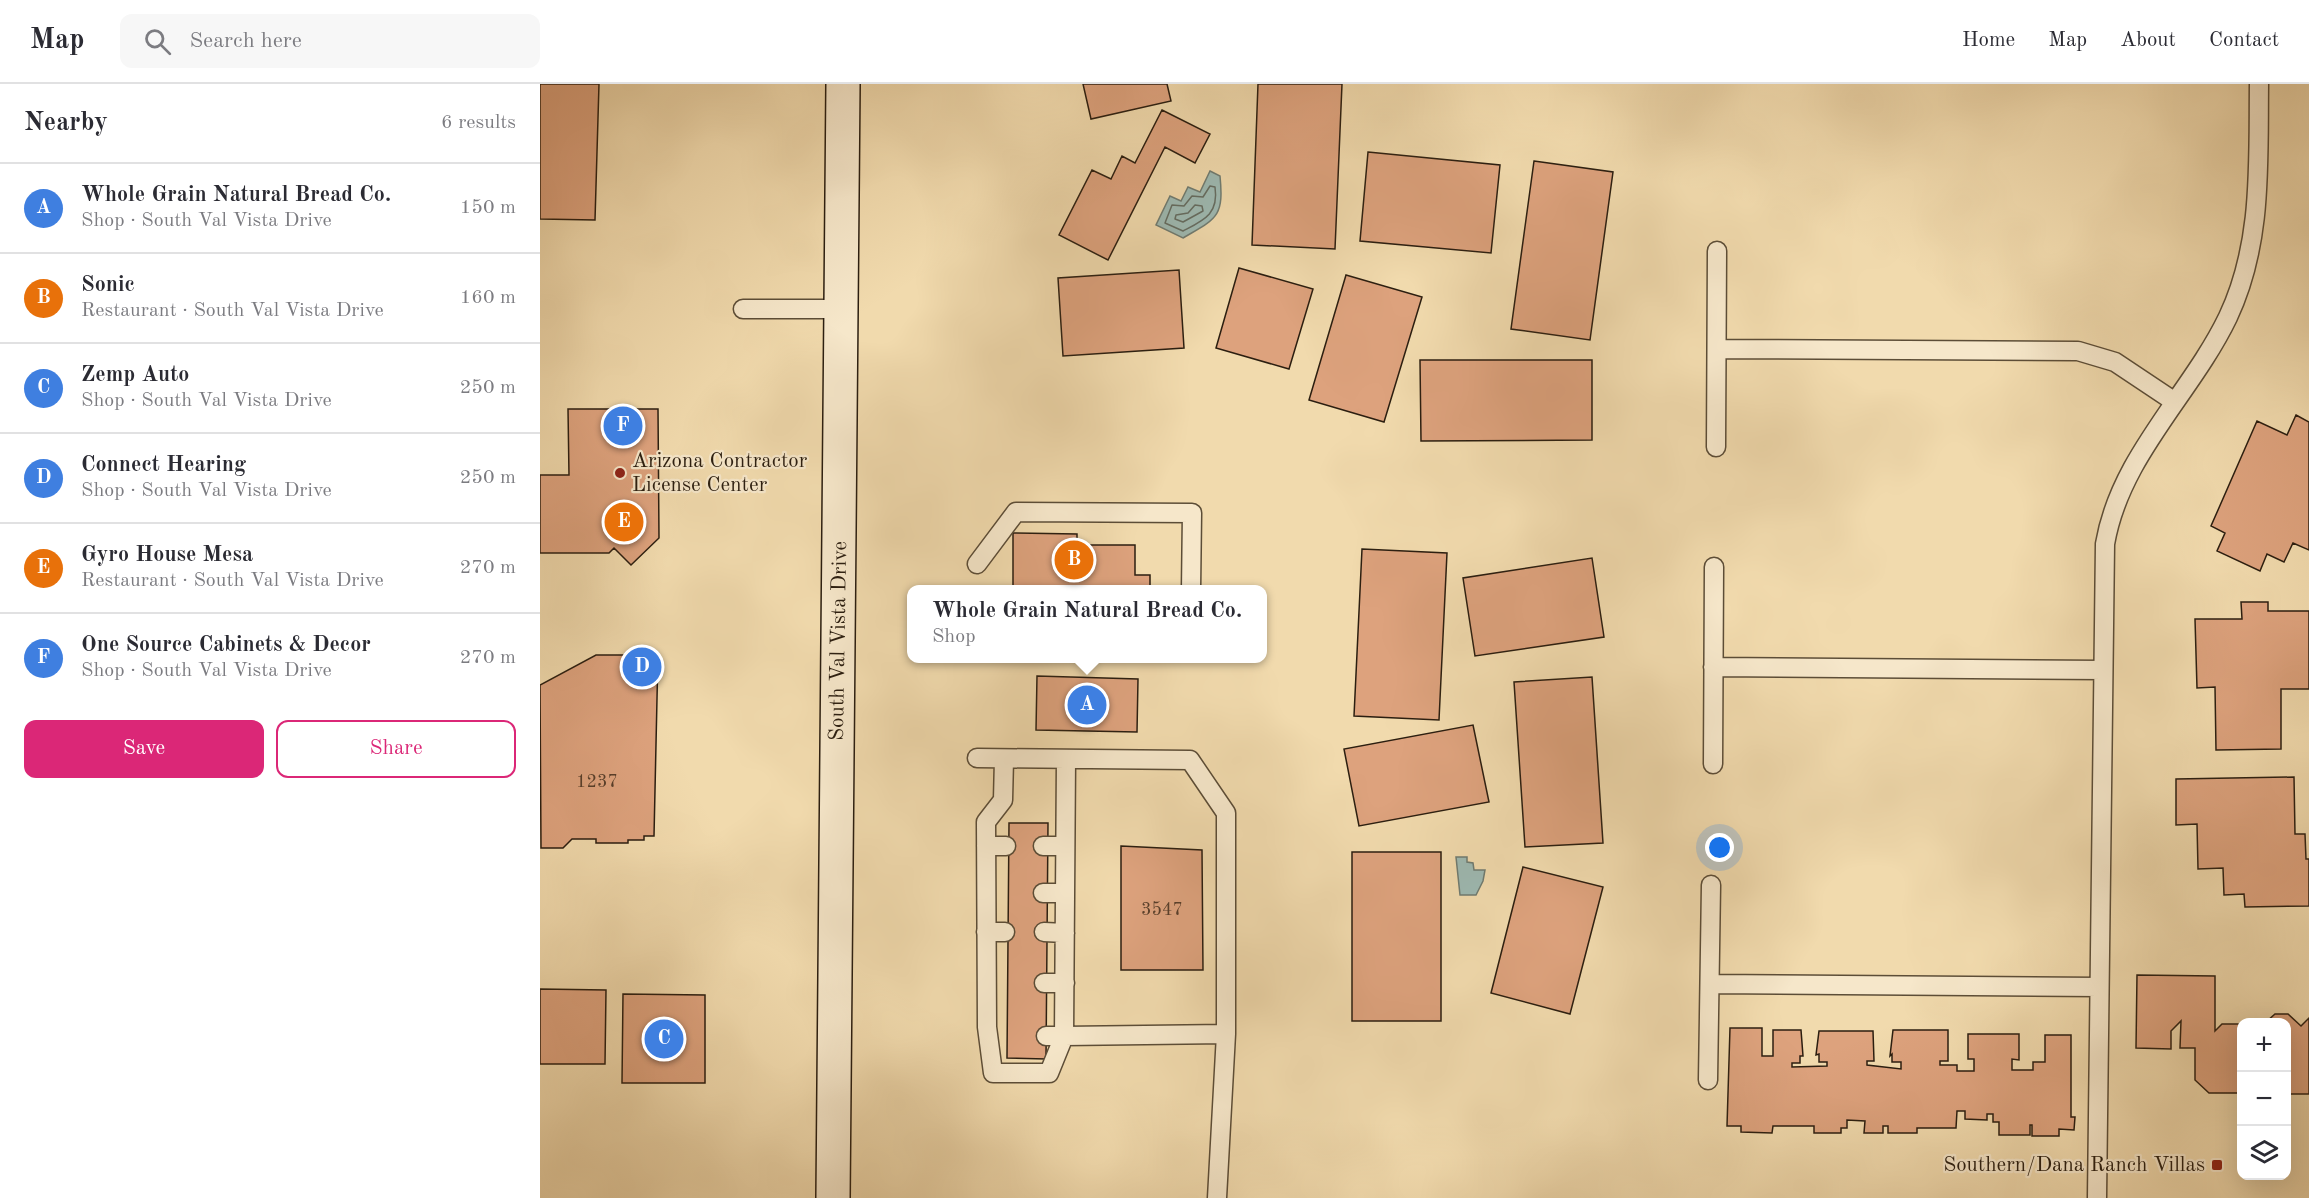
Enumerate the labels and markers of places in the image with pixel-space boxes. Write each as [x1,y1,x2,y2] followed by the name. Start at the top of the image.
[604,404,643,448] pin: F
[632,451,808,496] place label: Arizona Contractor License Center
[613,466,627,480] marker: Arizona Contractor License Center
[604,500,644,544] pin: E
[1054,538,1094,582] pin: B
[622,644,662,690] pin: D
[1068,682,1106,728] pin: A
[644,1016,684,1062] pin: C
[1943,1155,2205,1176] place label: Southern/Dana Ranch Villas
[2210,1158,2224,1172] marker: Southern/Dana Ranch Villas

